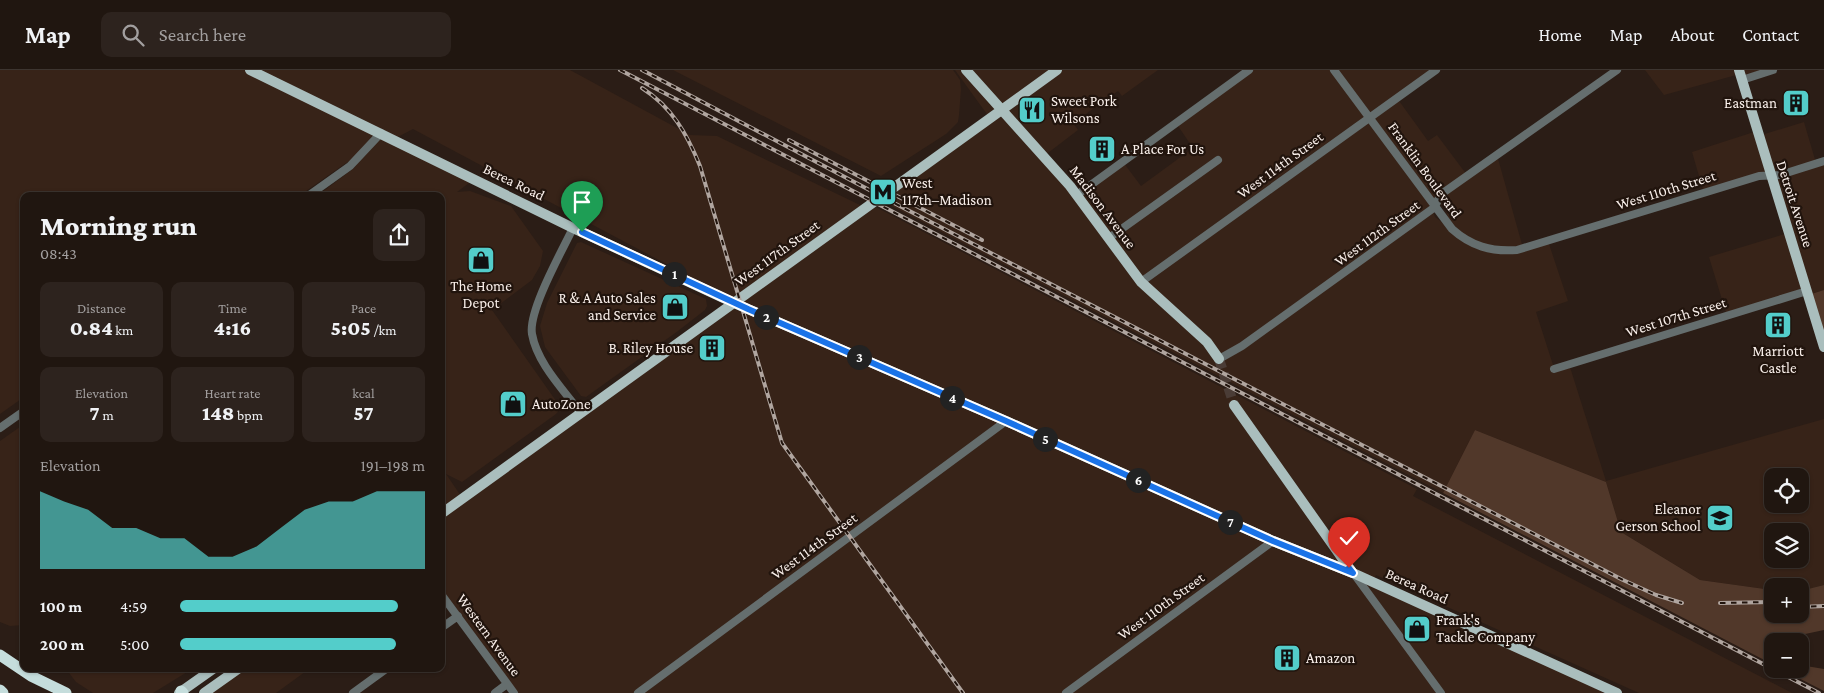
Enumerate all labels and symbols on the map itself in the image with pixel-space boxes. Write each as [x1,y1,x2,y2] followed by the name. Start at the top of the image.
[1781,88,1811,118] building icon: Eastman
[1051,93,1118,126] place label: Sweet Pork Wilsons
[1017,95,1047,125] restaurant icon: Sweet Pork Wilsons
[1724,95,1777,111] place label: Eastman
[1385,119,1465,221] street label: Franklin Boulevard
[1234,128,1327,201] street label: West 114th Street
[1087,134,1117,164] building icon: A Place For Us
[1121,141,1204,157] place label: A Place For Us
[1774,159,1817,250] street label: Detroit Avenue
[481,160,548,204] street label: Berea Road
[1067,162,1140,252] street label: Madison Avenue
[1614,167,1718,213] street label: West 110th Street
[902,175,992,208] place label: West 117th–Madison
[868,177,898,207] metro station icon: West 117th–Madison
[561,181,603,232] pin
[1331,196,1424,269] street label: West 112th Street
[731,216,823,289] street label: West 117th Street
[466,245,496,275] shop icon: The Home Depot
[662,262,686,286] pin: 1
[450,278,512,312] place label: The Home Depot
[558,290,656,323] place label: R & A Auto Sales and Service
[660,292,690,322] shop icon: R & A Auto Sales and Service
[1624,294,1729,340] street label: West 107th Street
[754,304,778,330] pin: 2
[1763,310,1793,340] building icon: Marriott Castle
[697,333,727,363] building icon: B. Riley House
[608,340,693,357] place label: B. Riley House
[1752,343,1805,376] place label: Marriott Castle
[846,344,872,370] pin: 3
[940,386,964,410] pin: 4
[498,389,528,419] shop icon: AutoZone
[532,396,591,412] place label: AutoZone
[1032,426,1058,452] pin: 5
[1126,468,1150,492] pin: 6
[1615,501,1702,534] place label: Eleanor Gerson School
[1705,503,1735,533] school or university icon: Eleanor Gerson School
[768,509,861,582] street label: West 114th Street
[1218,510,1242,534] pin: 7
[1328,517,1370,568] pin
[1383,565,1451,607] street label: Berea Road
[1115,569,1208,643] street label: West 110th Street
[454,591,524,679] street label: Western Avenue
[1436,612,1535,646] place label: Frank's Tackle Company
[1402,614,1432,644] shop icon: Frank's Tackle Company
[1272,643,1302,673] building icon: Amazon
[1306,650,1355,666] place label: Amazon

